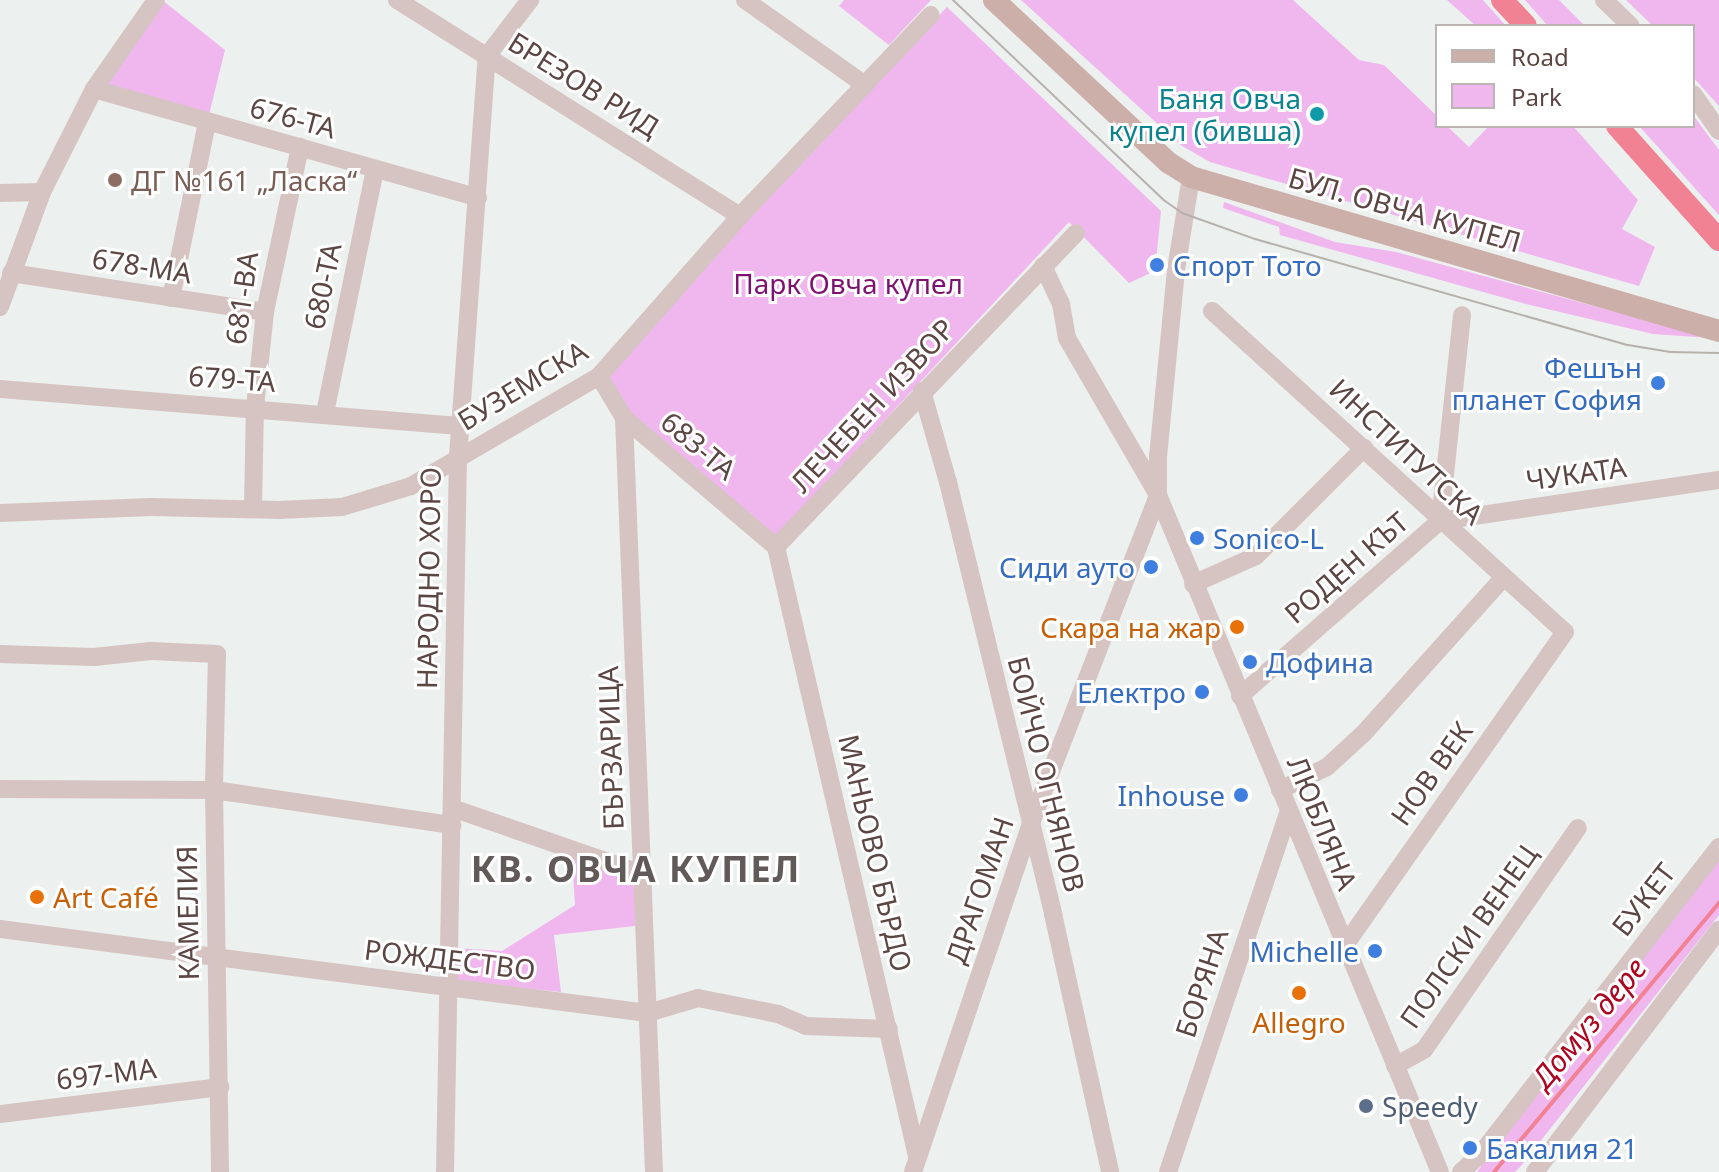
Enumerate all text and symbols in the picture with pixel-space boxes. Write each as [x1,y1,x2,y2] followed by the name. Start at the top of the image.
[503,24,665,144] street label: БРЕЗОВ РИД
[1435,24,1695,128] legend
[1511,40,1569,73] text: Road
[1511,80,1562,113] text: Park
[1108,81,1301,147] place label: Баня Овча купел (бивша)
[246,89,340,145] street label: 676-ТА
[1308,105,1326,123] marker: Баня Овча купел (бивша)
[1285,160,1525,258] street label: БУЛ. ОВЧА КУПЕЛ
[131,163,357,197] place label: ДГ №161 „Ласка“
[106,171,124,189] marker: ДГ №161 „Ласка“
[296,240,348,332] street label: 680-ТА
[90,241,194,289] street label: 678-МА
[1173,248,1322,282] place label: Спорт Тото
[218,250,264,346] street label: 681-ВА
[1148,256,1166,274] marker: Спорт Тото
[733,266,963,300] park label: Парк Овча купел
[783,312,961,498] street label: ЛЕЧЕБЕН ИЗВОР
[451,333,593,437] street label: БУЗЕМСКА
[1452,350,1642,416] place label: Фешън планет София
[187,358,277,398] street label: 679-ТА
[1323,371,1491,531] street label: ИНСТИТУТСКА
[1649,374,1667,392] marker: Фешън планет София
[655,404,743,486] street label: 683-ТА
[1524,449,1628,497] street label: ЧУКАТА
[409,467,447,689] street label: НАРОДНО ХОРО
[1277,504,1415,630] street label: РОДЕН КЪТ
[1213,521,1324,555] place label: Sonico-L
[1188,529,1206,547] marker: Sonico-L
[999,550,1135,584] place label: Сиди ауто
[1142,558,1160,576] marker: Сиди ауто
[1040,610,1221,644] place label: Скара на жар
[1228,618,1246,636] marker: Скара на жар
[1266,645,1374,679] place label: Дофина
[1001,653,1093,895] street label: БОЙЧО ОГНЯНОВ
[1241,653,1259,671] marker: Дофина
[590,665,630,831] street label: БЪРЗАРИЦА
[1077,675,1186,709] place label: Електро
[1193,683,1211,701] marker: Електро
[1383,715,1479,831] street label: НОВ ВЕК
[832,731,920,975] street label: МАНЬОВО БЪРДО
[1281,751,1365,895] street label: ЛЮБЛЯНА
[1117,778,1225,812] place label: Inhouse
[1232,786,1250,804] marker: Inhouse
[938,812,1020,968] street label: ДРАГОМАН
[1392,838,1544,1034] street label: ПОЛСКИ ВЕНЕЦ
[169,845,205,981] street label: КАМЕЛИЯ
[471,847,801,891] district label: КВ. ОВЧА КУПЕЛ
[1604,856,1682,942] street label: БУКЕТ
[53,880,159,914] place label: Art Café
[28,888,46,906] marker: Art Café
[1168,925,1234,1041] street label: БОРЯНА
[363,932,537,986] street label: РОЖДЕСТВО
[1250,934,1359,968] place label: Michelle
[1366,942,1384,960] marker: Michelle
[1524,951,1654,1095] water label: Домуз дере
[1290,984,1308,1002] marker: Allegro
[1252,1005,1346,1039] place label: Allegro
[54,1050,158,1096] street label: 697-МА
[1382,1089,1478,1123] place label: Speedy
[1357,1097,1375,1115] marker: Speedy
[1486,1131,1638,1165] place label: Бакалия 21
[1461,1139,1479,1157] marker: Бакалия 21

